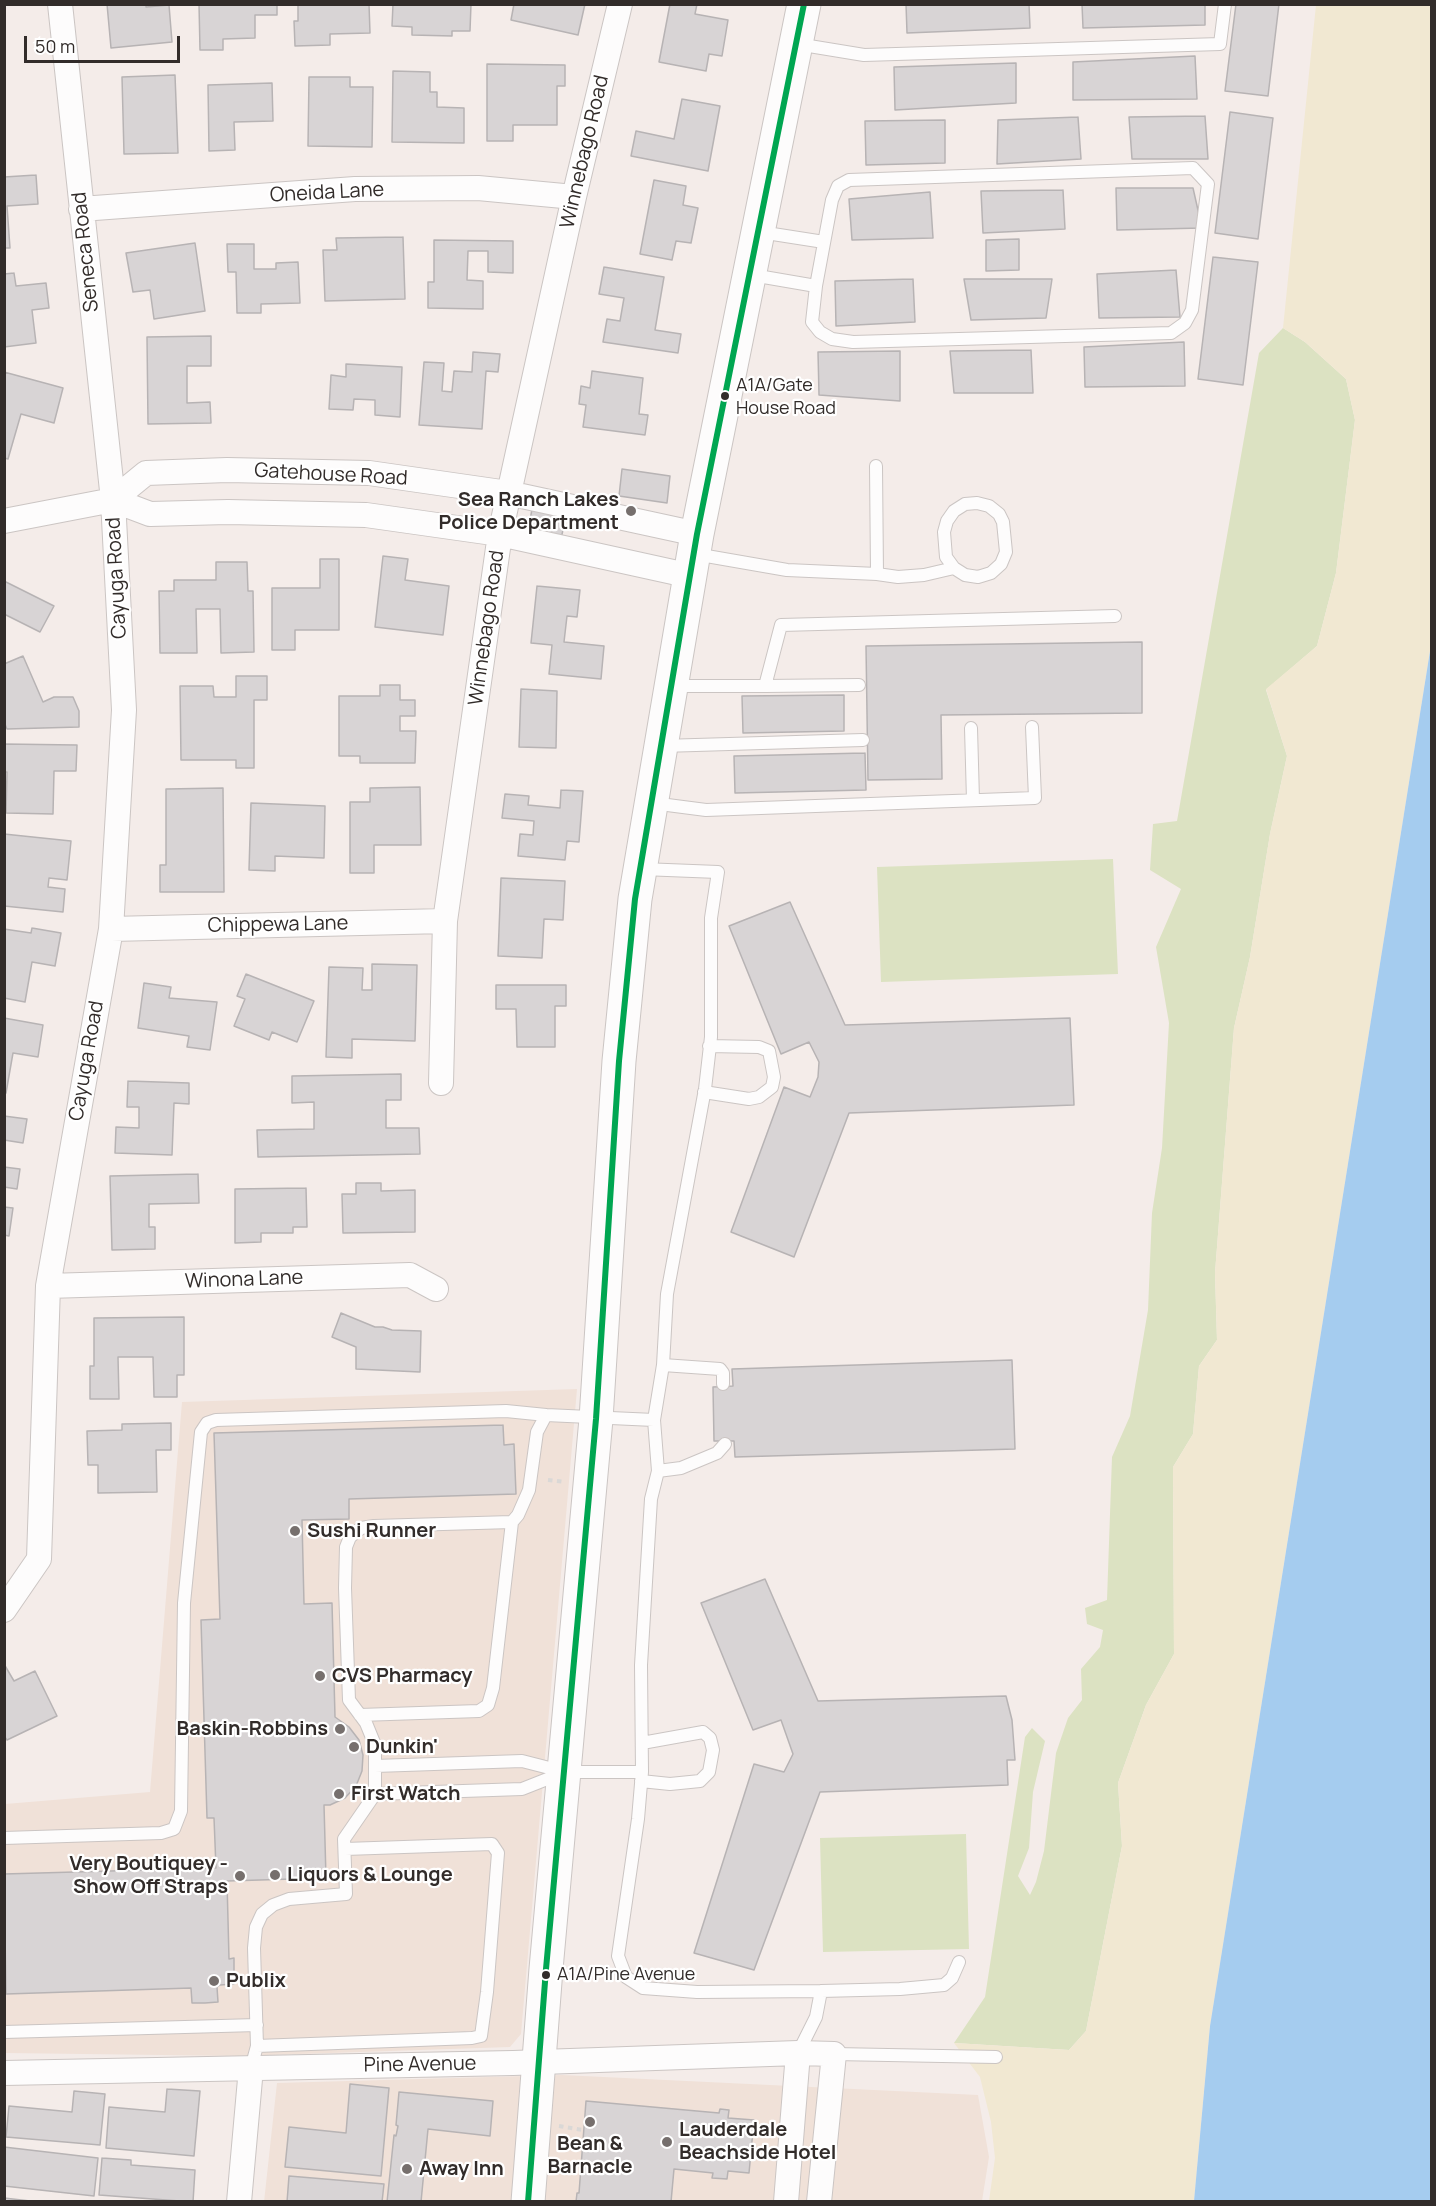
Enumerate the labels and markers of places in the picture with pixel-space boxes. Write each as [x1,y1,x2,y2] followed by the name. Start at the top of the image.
[736,375,836,418] place label: A1A/Gate House Road
[719,390,731,402] marker: A1A/Gate House Road
[439,488,619,535] place label: Sea Ranch Lakes Police Department
[624,504,638,518] marker: Sea Ranch Lakes Police Department
[307,1519,436,1543] place label: Sushi Runner
[288,1524,302,1538] marker: Sushi Runner
[332,1664,473,1688] place label: CVS Pharmacy
[313,1669,327,1683] marker: CVS Pharmacy
[177,1717,328,1741] place label: Baskin-Robbins
[333,1722,347,1736] marker: Baskin-Robbins
[366,1735,438,1759] place label: Dunkin'
[347,1740,361,1754] marker: Dunkin'
[351,1782,460,1806] place label: First Watch
[332,1787,346,1801] marker: First Watch
[69,1852,228,1899] place label: Very Boutiquey - Show Off Straps
[287,1863,453,1887] place label: Liquors & Lounge
[268,1868,282,1882] marker: Liquors & Lounge
[233,1869,247,1883] marker: Very Boutiquey - Show Off Straps
[557,1964,695,1986] place label: A1A/Pine Avenue
[226,1969,286,1993] place label: Publix
[540,1969,552,1981] marker: A1A/Pine Avenue
[207,1974,221,1988] marker: Publix
[583,2115,597,2129] marker: Bean & Barnacle
[679,2118,836,2165] place label: Lauderdale Beachside Hotel
[547,2132,633,2179] place label: Bean & Barnacle
[660,2135,674,2149] marker: Lauderdale Beachside Hotel
[419,2157,504,2181] place label: Away Inn
[400,2162,414,2176] marker: Away Inn

